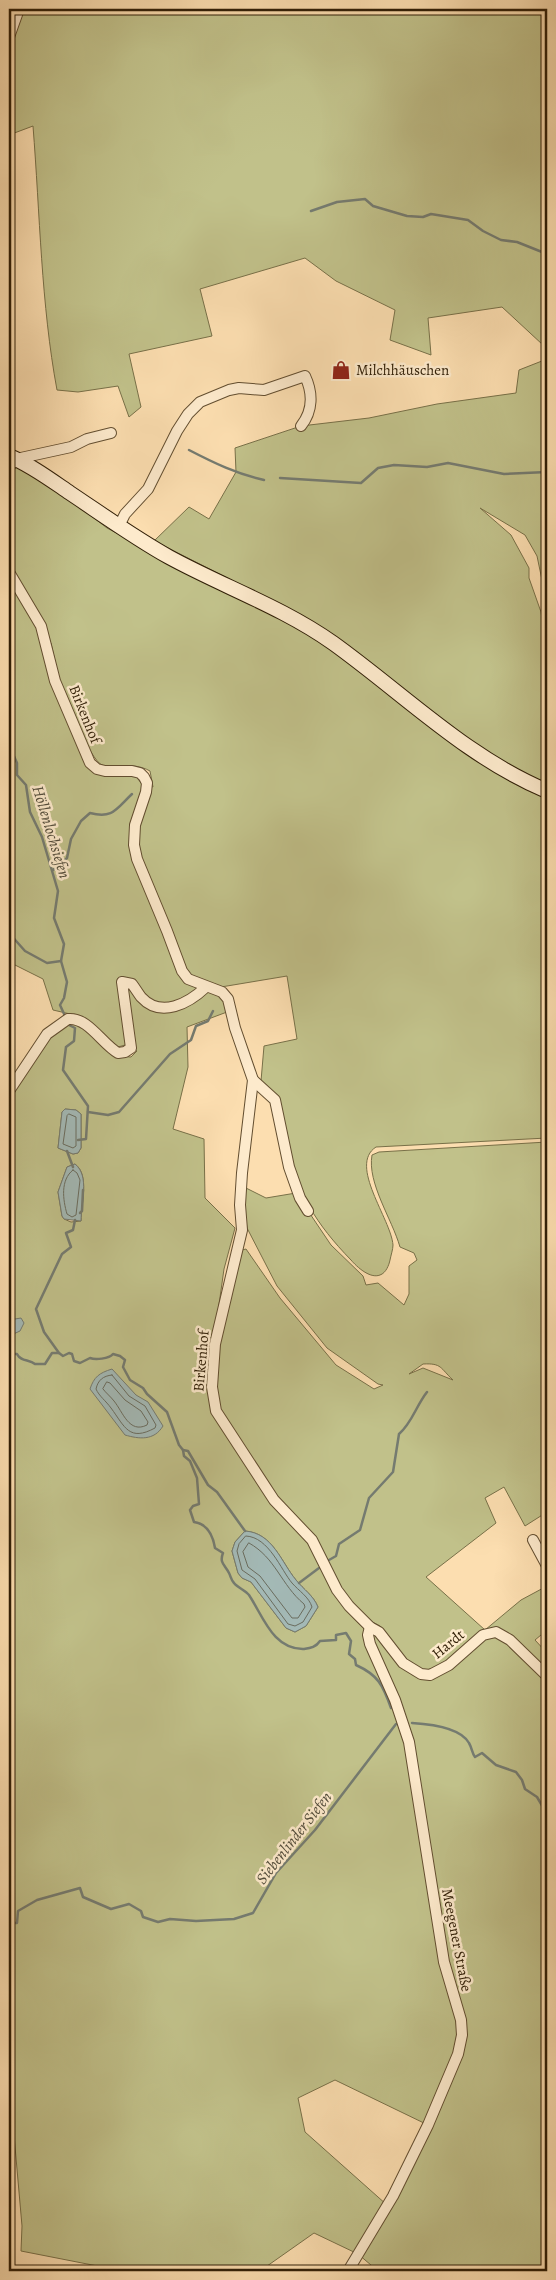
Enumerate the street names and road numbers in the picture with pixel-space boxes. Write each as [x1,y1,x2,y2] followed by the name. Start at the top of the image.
[64,682,107,748] street label: Birkenhof
[188,1328,214,1392] street label: Birkenhof
[427,1625,469,1663] street label: Hardt
[437,1887,477,1994] street label: Meegener Straße

